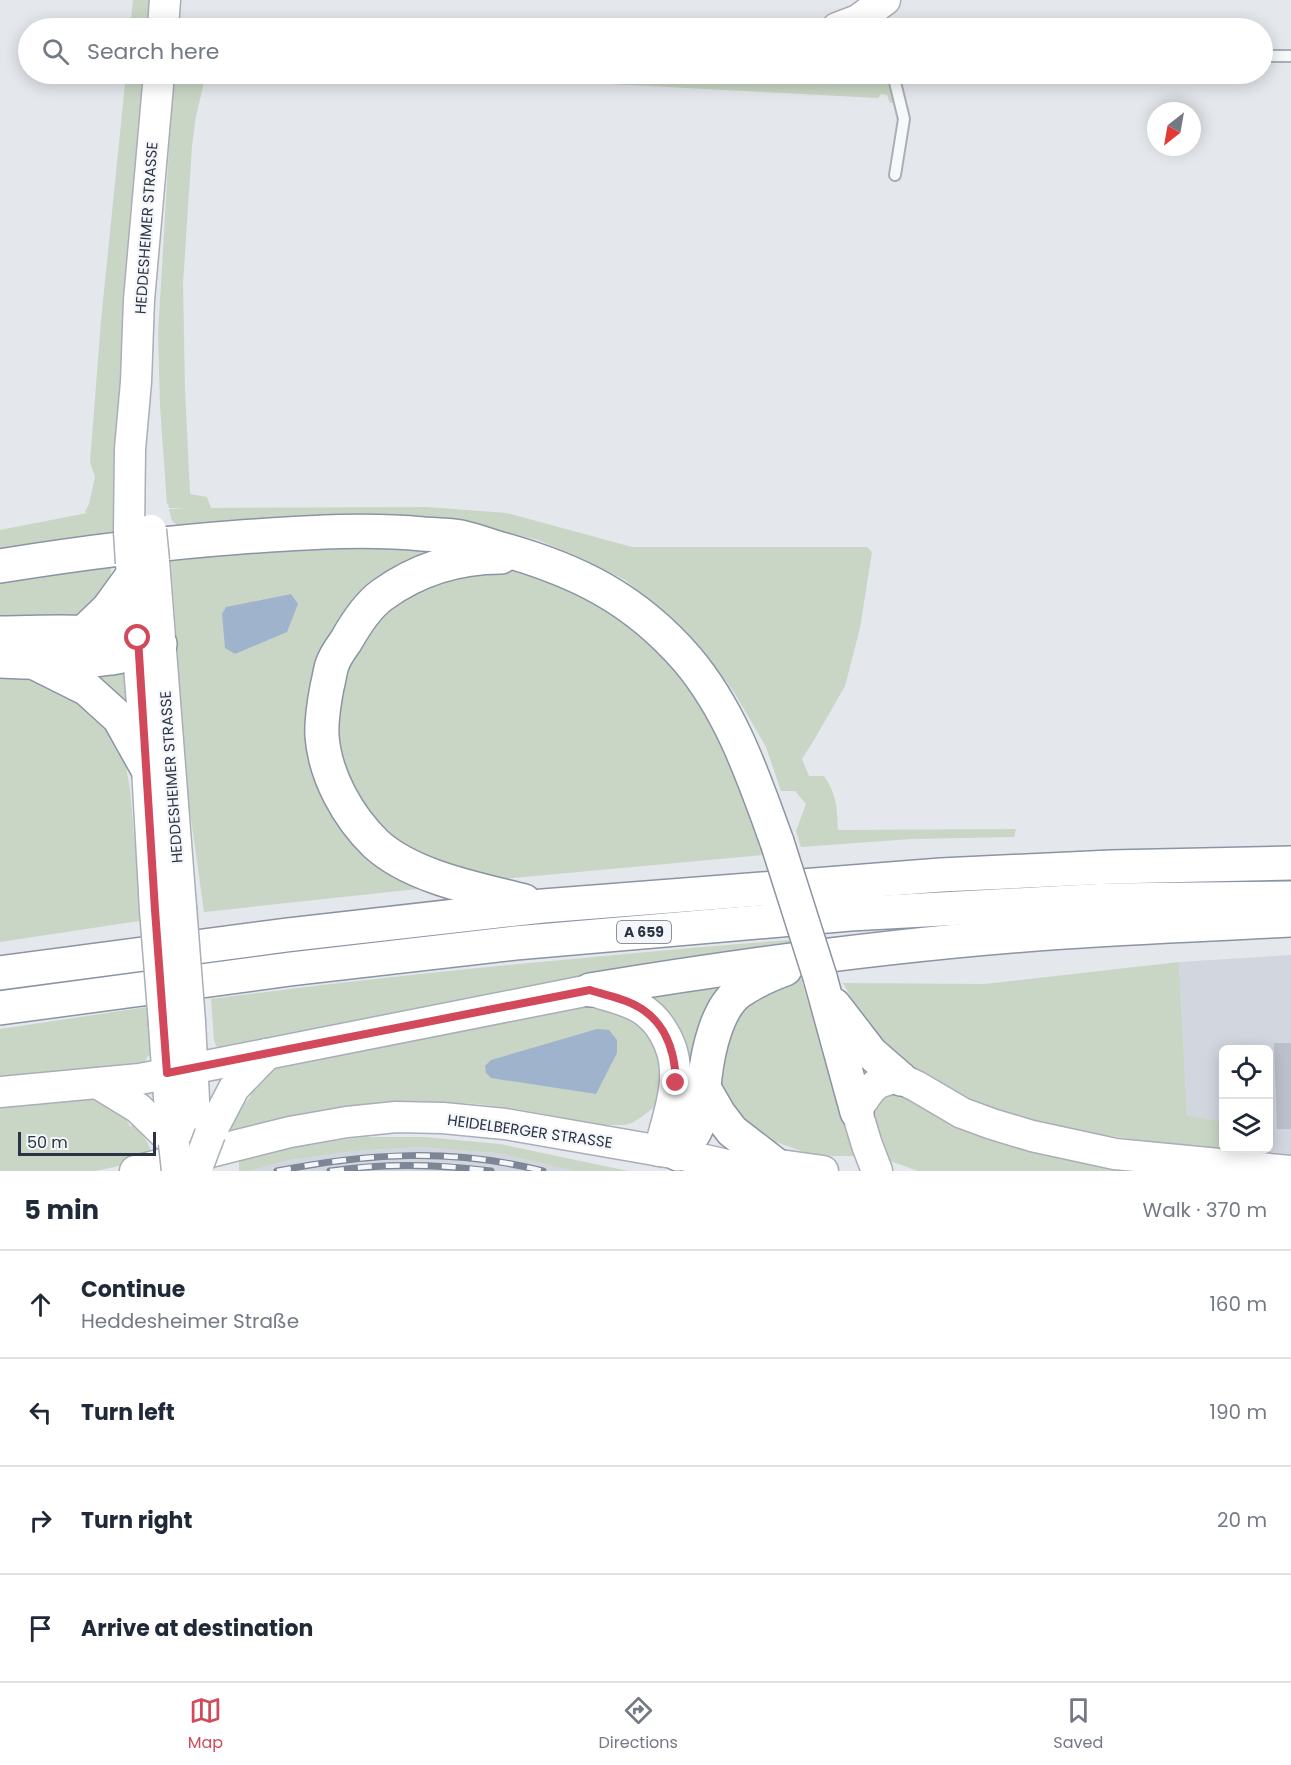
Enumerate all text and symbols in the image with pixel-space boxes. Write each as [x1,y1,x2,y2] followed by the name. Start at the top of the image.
[18,18,1273,84] search box
[39,35,72,68] icon: search
[87,36,220,67] text: Search here
[1147,102,1201,156] north arrow
[130,141,162,315] street label: HEDDESHEIMER STRASSE
[124,624,150,650] route start
[155,690,187,864] street label: HEDDESHEIMER STRASSE
[617,921,671,943] road number: A 659
[1219,1045,1273,1153] map controls
[1219,1045,1273,1099] button: locate
[662,1069,688,1095] route end
[1219,1099,1273,1153] button: layers
[446,1109,614,1153] street label: HEIDELBERGER STRASSE
[18,1129,156,1156] scale bar
[27,1131,68,1154] text: 50 m
[24,1192,99,1228] text: 5 min
[1143,1196,1267,1224] text: Walk · 370 m
[81,1274,185,1305] text: Continue
[24,1288,57,1321] icon: ahead
[1209,1290,1267,1318] text: 160 m
[81,1307,299,1335] text: Heddesheimer Straße
[24,1396,57,1429] icon: left
[81,1397,175,1428] text: Turn left
[1210,1398,1267,1426] text: 190 m
[24,1504,57,1537] icon: right
[81,1505,192,1536] text: Turn right
[1217,1506,1267,1534] text: 20 m
[24,1612,57,1645] icon: arrive
[81,1613,313,1644] text: Arrive at destination
[188,1694,223,1755] tab: Map
[599,1694,678,1755] tab: Directions
[1053,1694,1103,1755] tab: Saved

